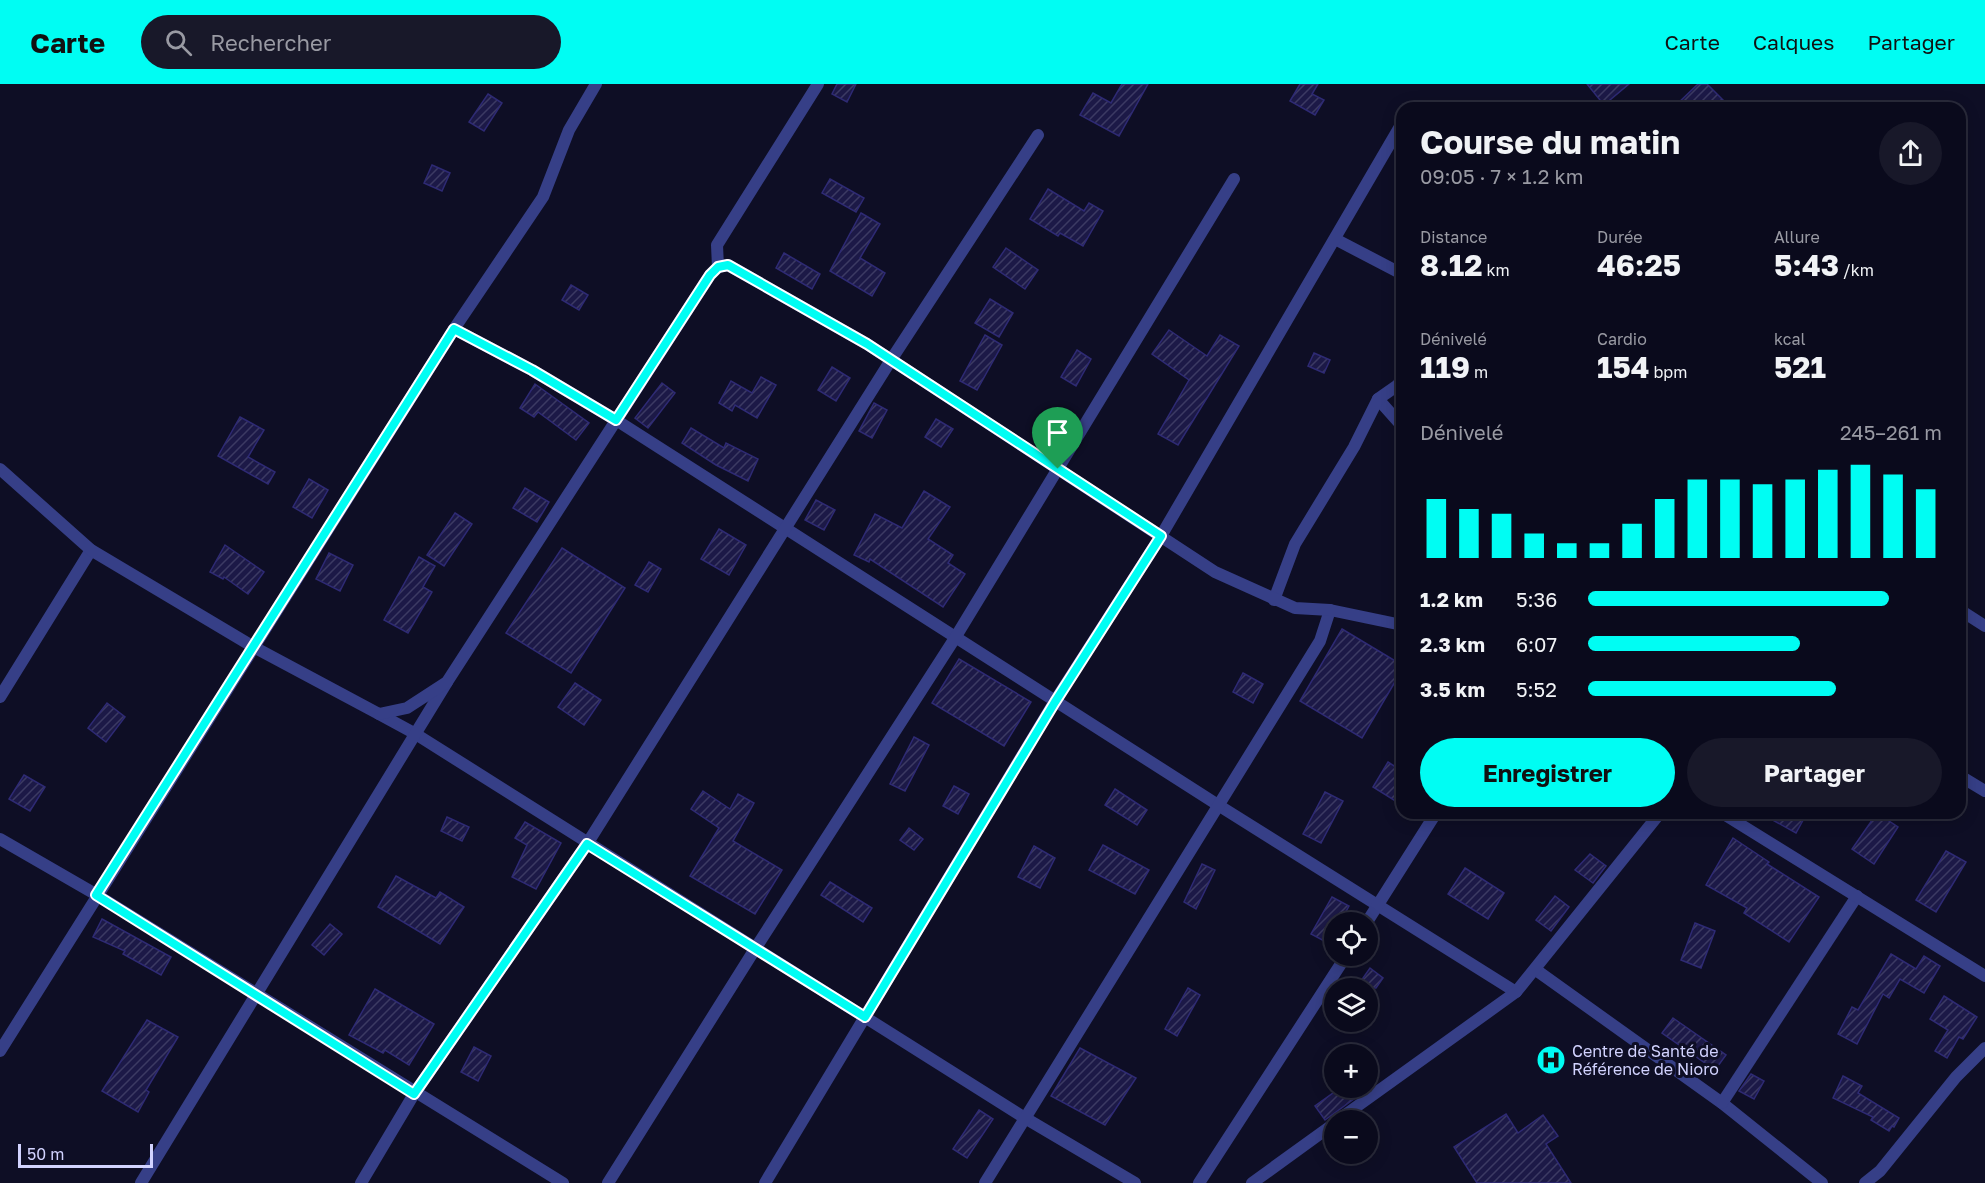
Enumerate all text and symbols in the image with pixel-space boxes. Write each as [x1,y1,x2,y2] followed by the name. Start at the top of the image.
[141,15,561,69] search box
[30,26,105,59] text: Carte
[162,26,195,59] icon: search
[210,29,331,56] text: Rechercher
[1664,29,1720,55] text: Carte
[1753,29,1834,55] text: Calques
[1867,29,1955,55] text: Partager
[1420,122,1680,161] text: Course du matin
[1879,122,1942,185] button: share
[1420,164,1583,188] text: 09:05 · 7 × 1.2 km
[1420,227,1487,247] text: Distance
[1597,227,1643,247] text: Durée
[1774,227,1820,247] text: Allure
[1420,247,1483,283] text: 8.12
[1597,247,1681,283] text: 46:25
[1774,247,1839,283] text: 5:43
[1483,260,1510,280] text: km
[1839,260,1874,280] text: /km
[1420,329,1487,349] text: Dénivelé
[1597,329,1647,349] text: Cardio
[1774,329,1806,349] text: kcal
[1420,349,1470,385] text: 119
[1597,349,1650,385] text: 154
[1774,349,1826,385] text: 521
[1470,362,1488,382] text: m
[1650,362,1687,382] text: bpm
[1032,407,1083,469] pin
[1041,416,1074,449] icon: arrive
[1420,420,1503,444] text: Dénivelé
[1840,420,1942,444] text: 245–261 m
[1420,587,1483,611] text: 1.2 km
[1516,587,1557,611] text: 5:36
[1420,632,1485,656] text: 2.3 km
[1516,632,1557,656] text: 6:07
[1420,677,1485,701] text: 3.5 km
[1516,677,1557,701] text: 5:52
[1420,738,1675,807] button: Enregistrer
[1687,738,1942,807] button: Partager
[1324,912,1378,1164] map controls
[1324,912,1378,966] button: locate
[1324,978,1378,1032] button: layers
[1572,1041,1719,1079] place label: Centre de Santé de Référence de Nioro
[1324,1044,1378,1098] button: +
[1535,1044,1567,1076] hospital icon: Centre de Santé de Référence de Nioro
[1324,1110,1378,1164] button: −
[18,1141,153,1168] scale bar
[27,1144,64,1164] text: 50 m

